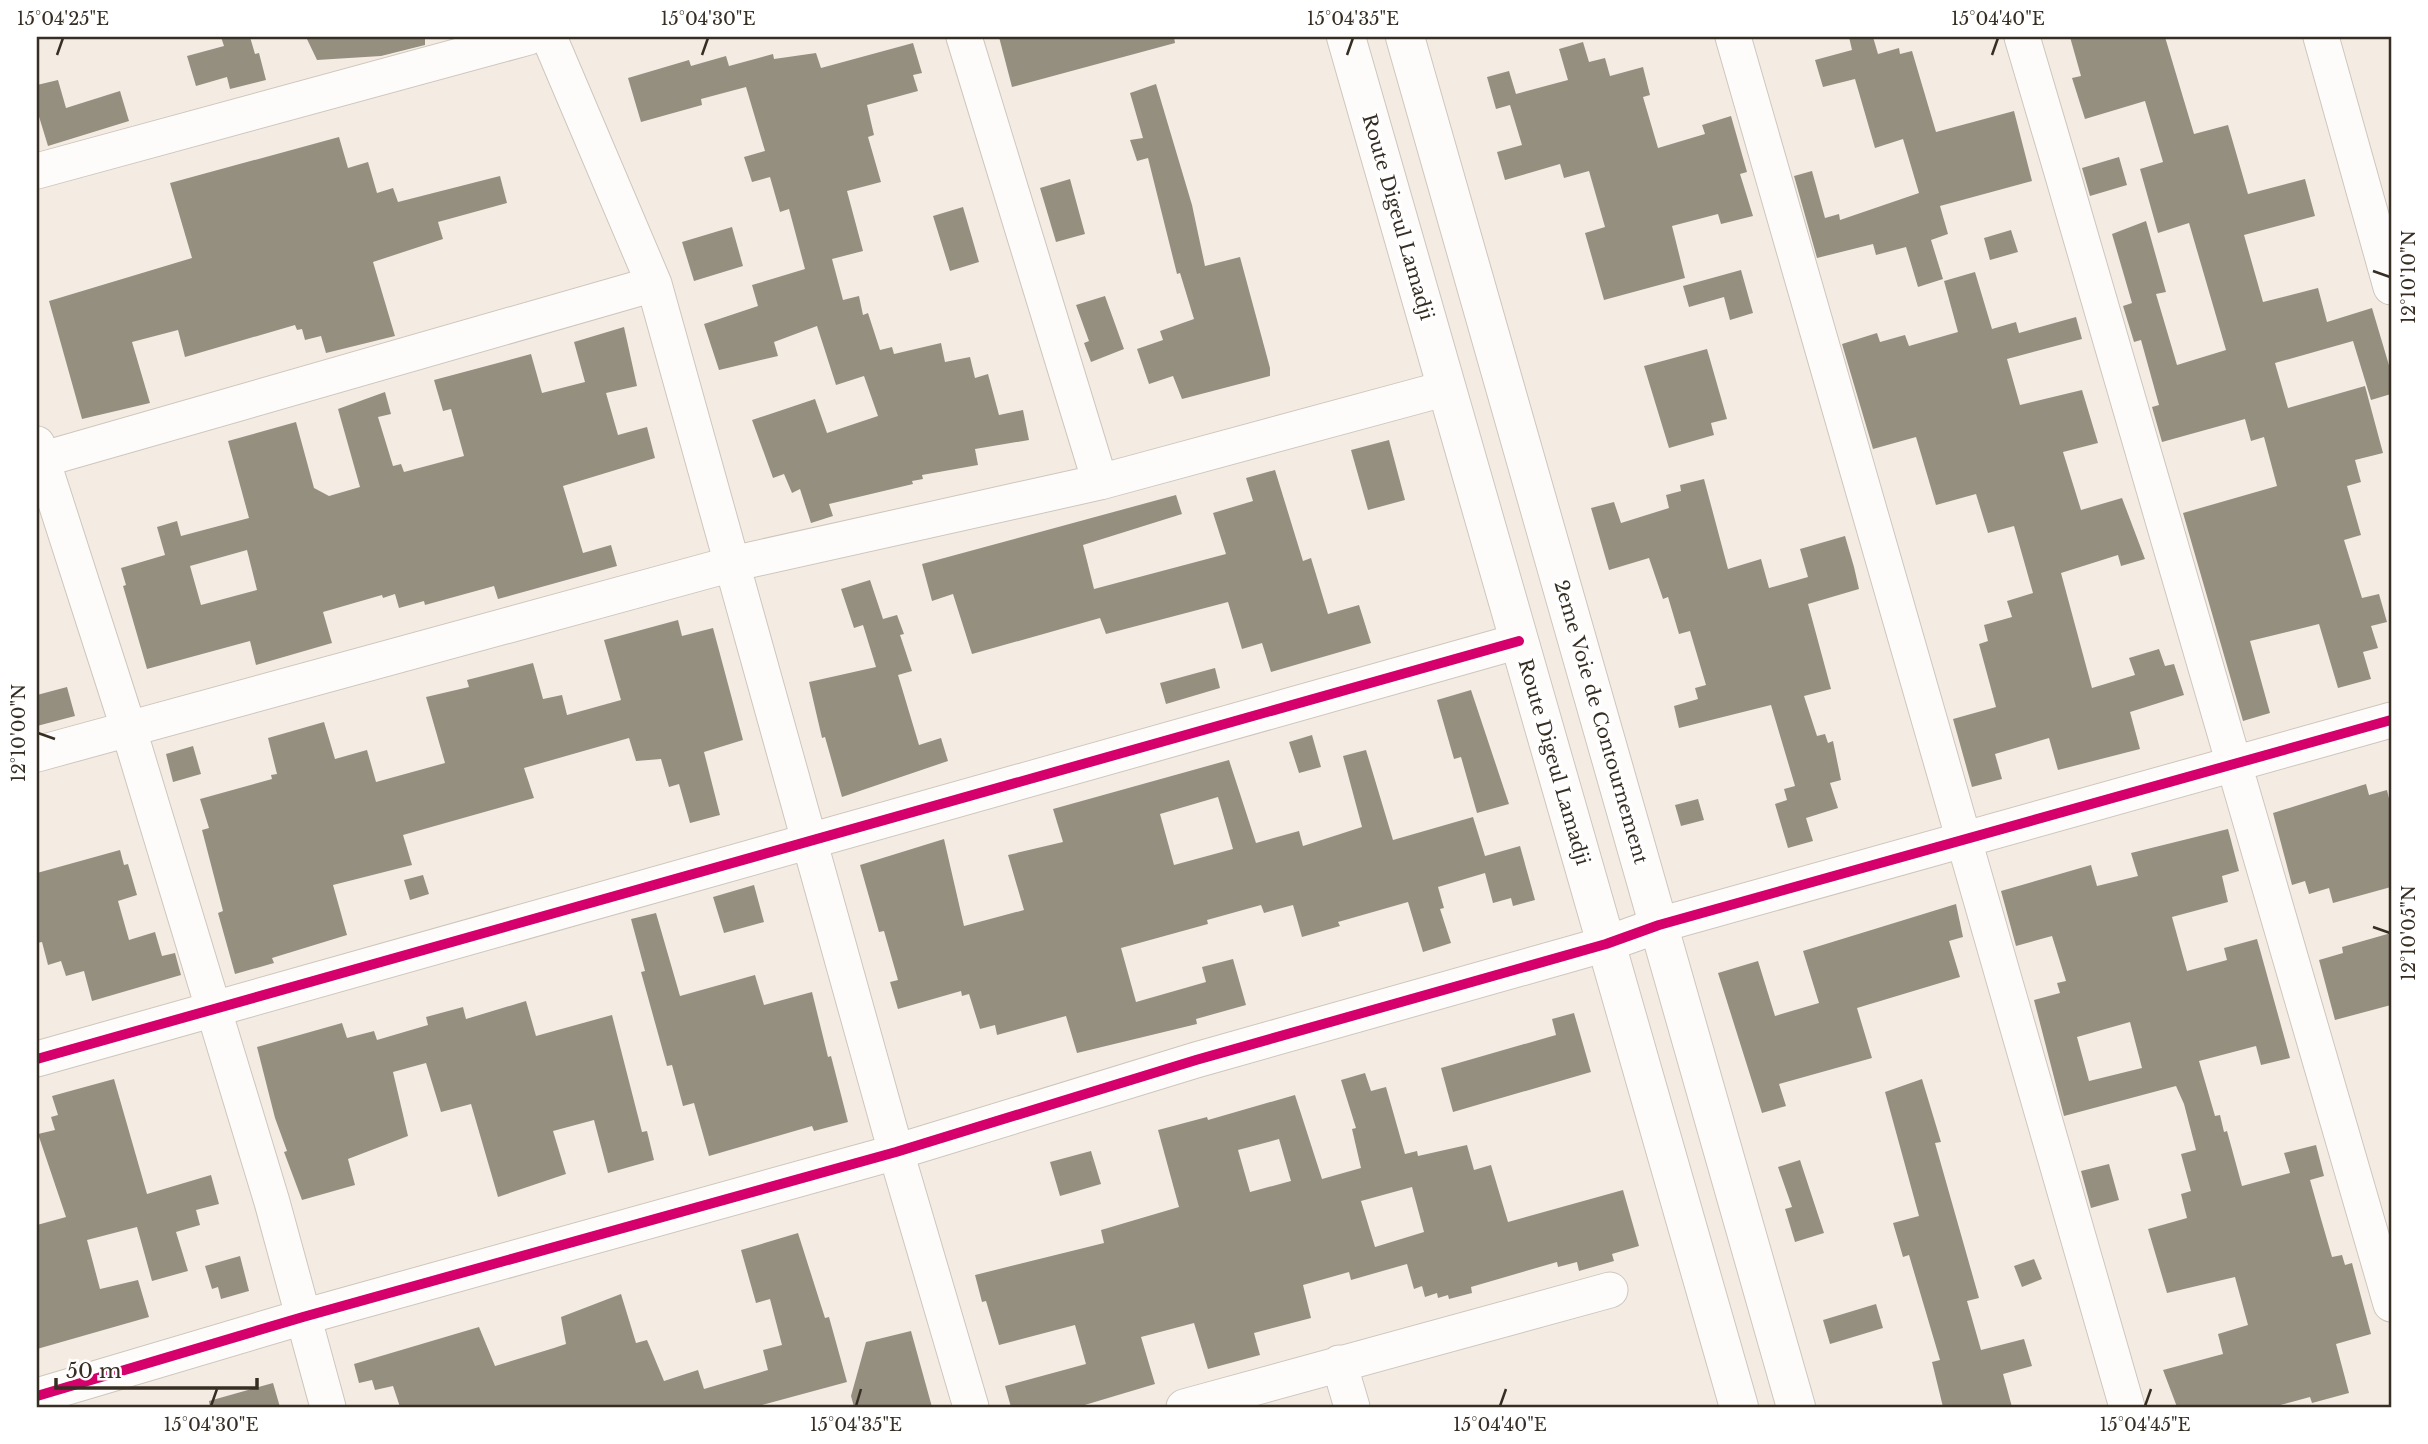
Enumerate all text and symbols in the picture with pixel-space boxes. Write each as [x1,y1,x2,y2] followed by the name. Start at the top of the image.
[17,8,109,30] text: 15°04'25"E
[660,8,756,30] text: 15°04'30"E
[1307,8,1399,30] text: 15°04'35"E
[1951,8,2045,30] text: 15°04'40"E
[1358,111,1439,323] street label: Route Digeul Lamadji
[2398,230,2420,324] text: 12°10'10"N
[1549,578,1653,867] street label: 2eme Voie de Contournement
[1514,656,1595,868] street label: Route Digeul Lamadji
[8,684,30,782] text: 12°10'00"N
[2398,885,2420,981] text: 12°10'05"N
[56,1346,257,1390] scale bar
[66,1358,122,1384] text: 50 m
[163,1414,259,1436] text: 15°04'30"E
[810,1414,902,1436] text: 15°04'35"E
[1453,1414,1547,1436] text: 15°04'40"E
[2099,1414,2191,1436] text: 15°04'45"E

